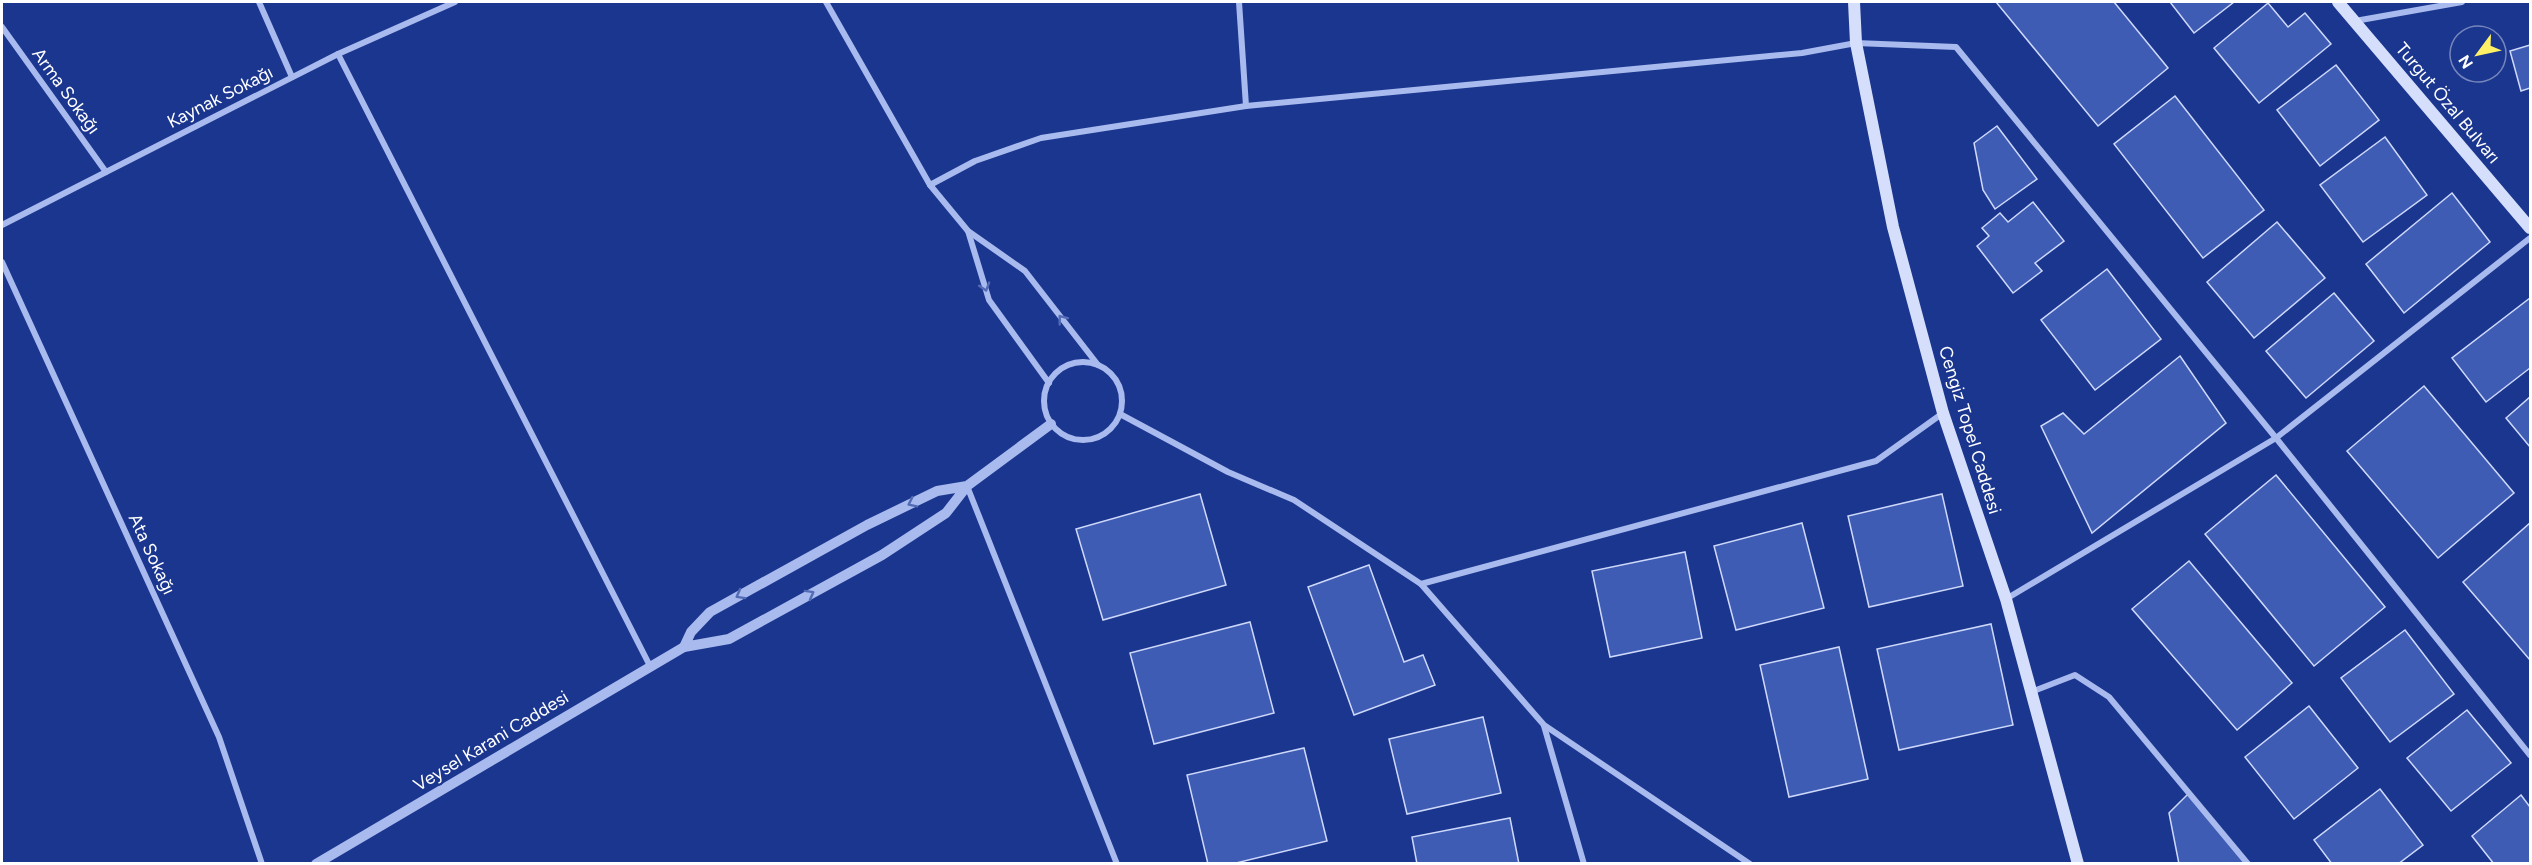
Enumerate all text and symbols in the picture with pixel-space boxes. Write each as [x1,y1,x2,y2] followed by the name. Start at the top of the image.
[2448,24,2508,84] north arrow
[2391,38,2505,168] street label: Turgut Özal Bulvarı
[27,44,105,138] street label: Arma Sokağı
[2455,52,2477,72] text: N
[163,61,277,133] street label: Kaynak Sokağı
[978,281,990,292] one-way arrow
[1059,315,1070,326] one-way arrow
[1934,343,2006,517] street label: Cengiz Topel Caddesi
[907,496,918,507] one-way arrow
[124,510,180,598] street label: Ata Sokağı
[736,588,746,599] one-way arrow
[804,590,814,602] one-way arrow
[409,686,573,796] street label: Veysel Karani Caddesi

